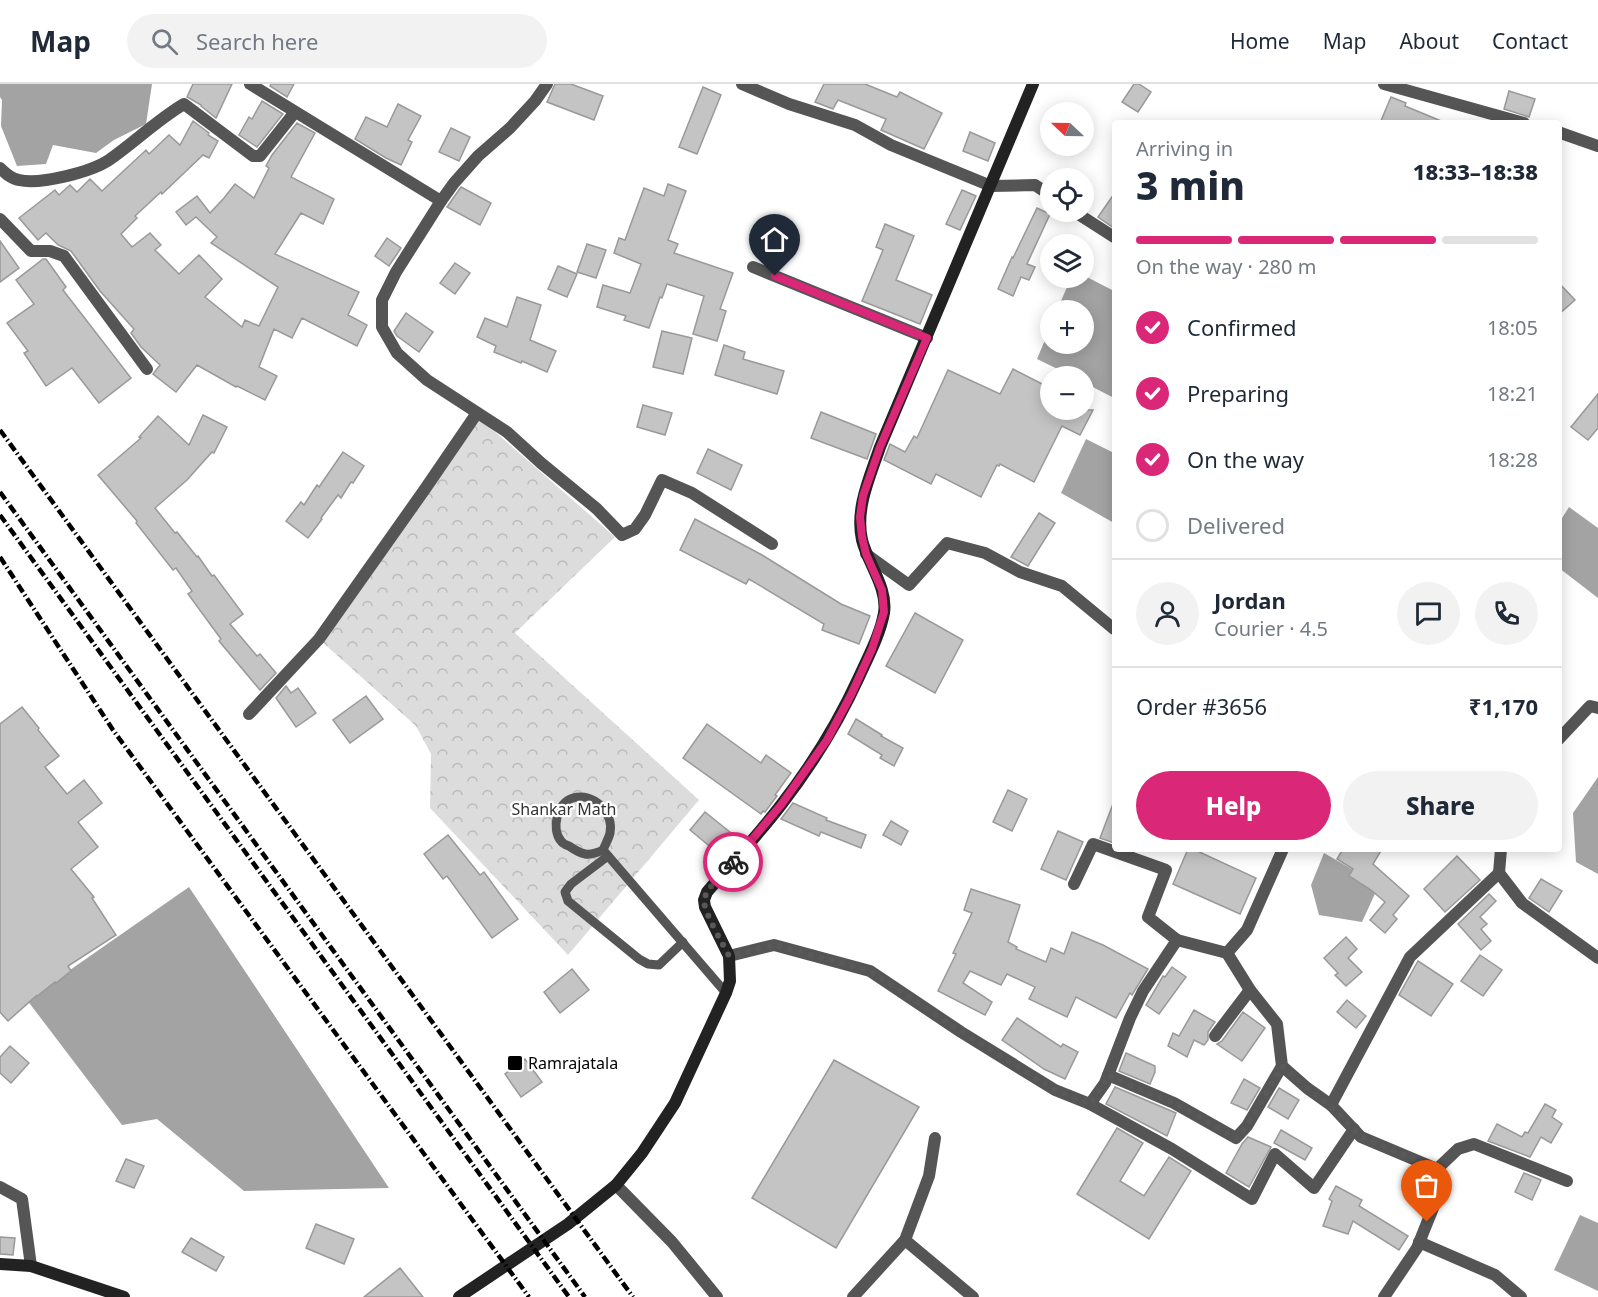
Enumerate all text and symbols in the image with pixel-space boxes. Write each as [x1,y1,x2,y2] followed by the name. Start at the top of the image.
[127,14,547,68] search box
[30,22,91,60] text: Map
[148,25,181,58] icon: search
[196,26,318,56] text: Search here
[1230,27,1290,55] text: Home
[1323,27,1366,55] text: Map
[1399,27,1459,55] text: About
[1492,27,1568,55] text: Contact
[1040,102,1094,156] north arrow
[1040,102,1094,420] map controls
[1136,135,1233,162] text: Arriving in
[1413,156,1538,186] text: 18:33–18:38
[1136,158,1245,211] text: 3 min
[1040,168,1094,222] button: locate
[749,214,800,276] pin
[758,223,791,256] icon: home
[1040,234,1094,288] button: layers
[1136,253,1316,280] text: On the way · 280 m
[1040,300,1094,354] button: +
[1136,311,1169,344] icon: check
[1187,312,1297,342] text: Confirmed
[1487,314,1538,341] text: 18:05
[1040,366,1094,420] button: −
[1136,377,1169,410] icon: check
[1187,378,1289,408] text: Preparing
[1487,380,1538,407] text: 18:21
[1136,443,1169,476] icon: check
[1187,444,1304,474] text: On the way
[1487,446,1538,473] text: 18:28
[1187,510,1285,540] text: Delivered
[1136,582,1199,645] button: person
[1397,582,1460,645] button: chat
[1475,582,1538,645] button: phone
[1214,585,1286,615] text: Jordan
[1214,615,1328,642] text: Courier · 4.5
[1136,691,1267,721] text: Order #3656
[1469,691,1538,721] text: ₹1,170
[1136,771,1331,840] button: Help
[1343,771,1538,840] button: Share
[512,798,616,820] park label: Shankar Math
[703,832,763,892] courier
[717,846,750,879] icon: bike
[528,1052,618,1074] place label: Ramrajatala
[506,1054,524,1072] marker: Ramrajatala
[1401,1160,1452,1222] pin
[1410,1169,1443,1202] icon: bag

